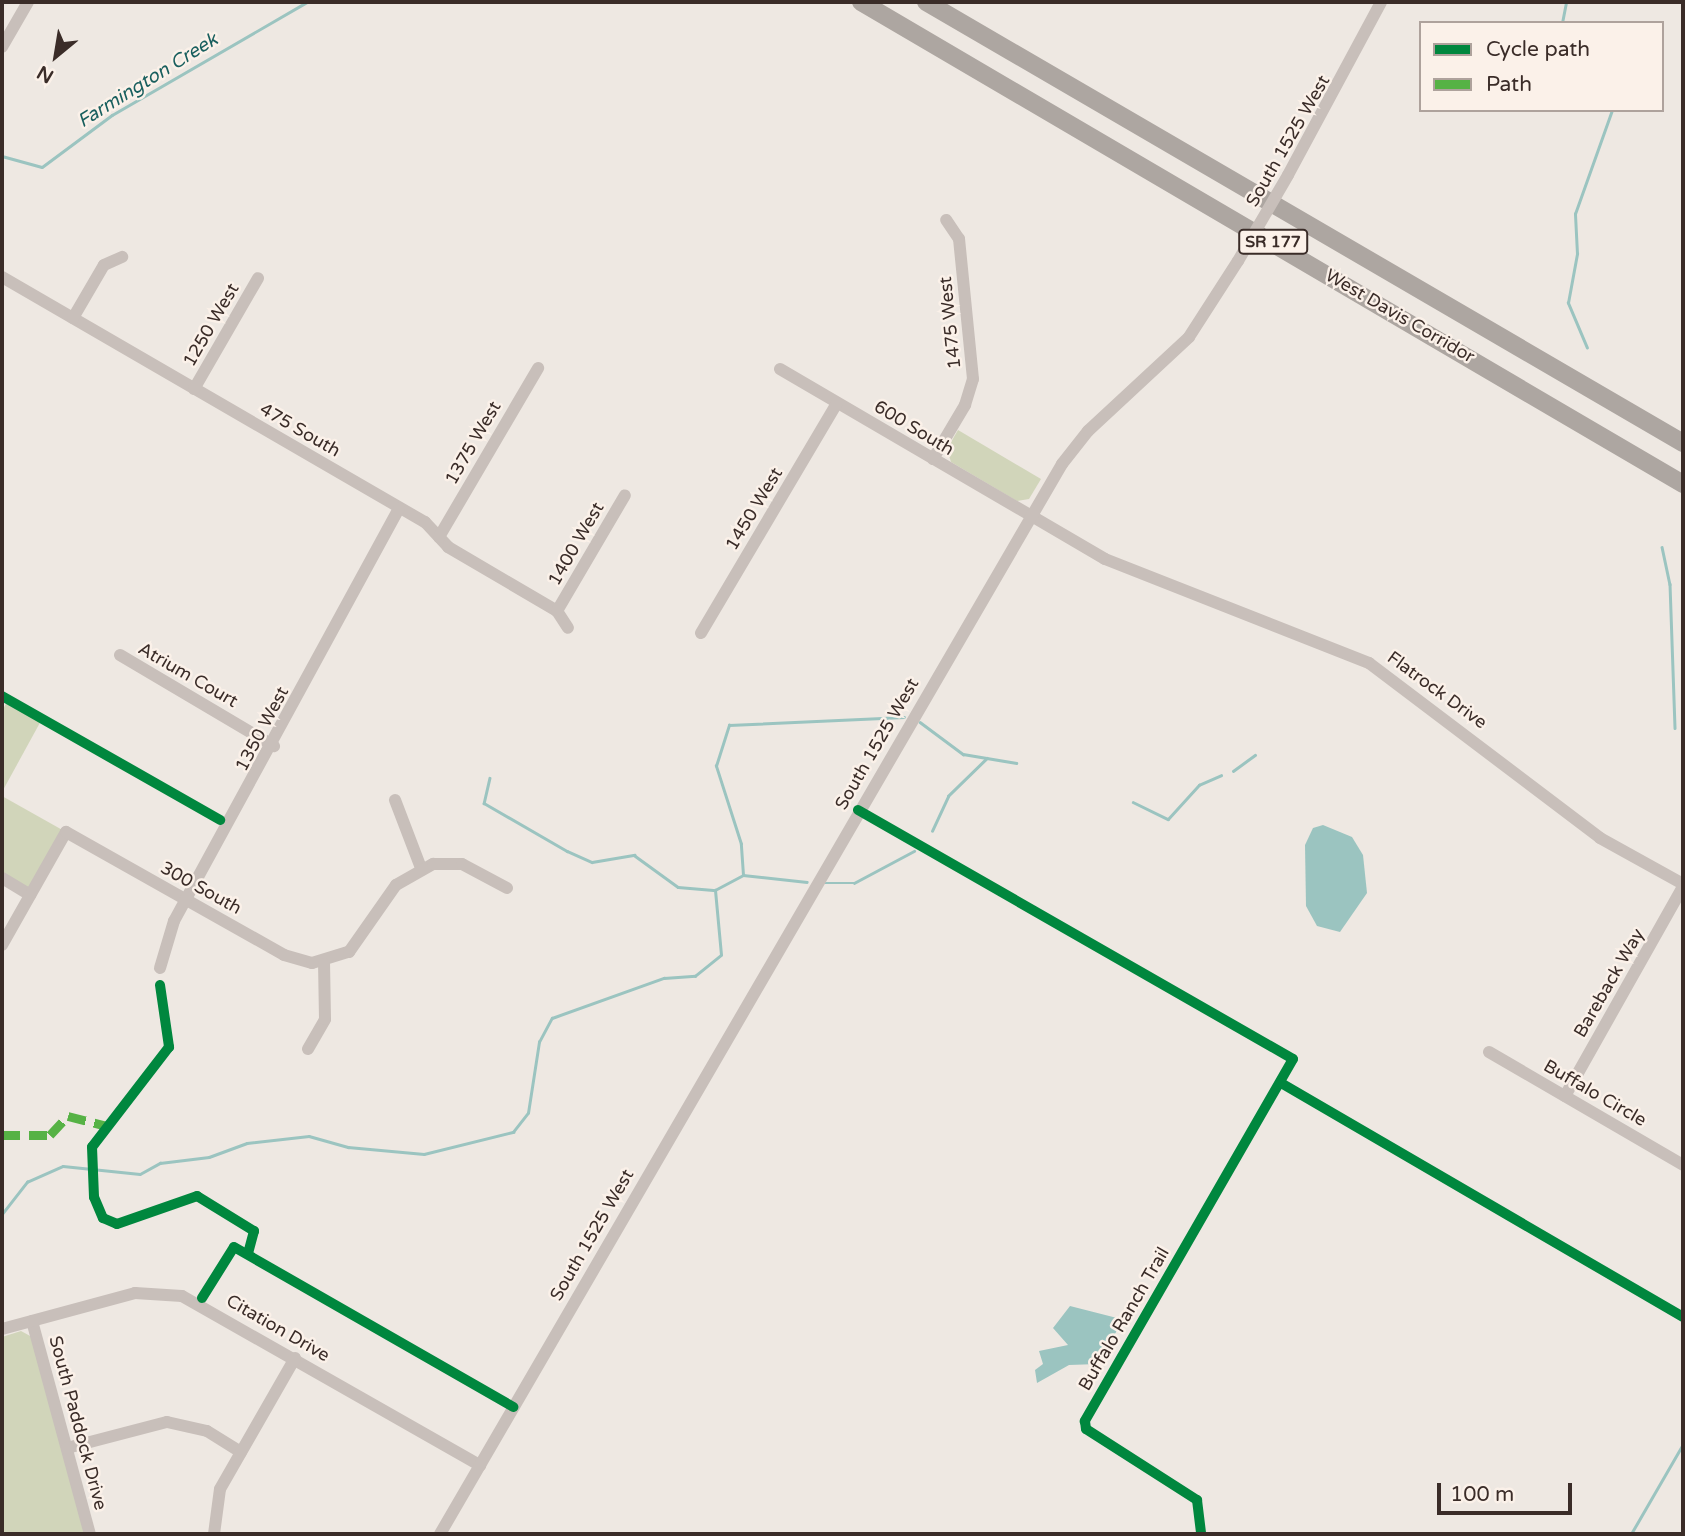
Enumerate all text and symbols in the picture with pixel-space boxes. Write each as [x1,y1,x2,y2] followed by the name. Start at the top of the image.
[21,21,91,91] north arrow
[1419,21,1664,112] legend
[74,29,222,133] water label: Farmington Creek
[1486,37,1590,62] text: Cycle path
[33,61,58,88] text: N
[1242,71,1334,211] street label: South 1525 West
[1486,72,1532,97] text: Path
[1238,230,1308,254] road number: SR 177
[1321,264,1479,368] street label: West Davis Corridor
[934,276,966,370] street label: 1475 West
[178,279,244,371] street label: 1250 West
[870,396,958,460] street label: 600 South
[440,397,506,489] street label: 1375 West
[256,398,344,462] street label: 475 South
[721,464,787,554] street label: 1450 West
[543,498,609,590] street label: 1400 West
[134,638,242,712] street label: Atrium Court
[1383,647,1491,733] street label: Flatrock Drive
[831,674,923,814] street label: South 1525 West
[231,683,293,775] street label: 1350 West
[157,857,245,919] street label: 300 South
[1569,925,1649,1041] street label: Bareback Way
[1540,1055,1650,1131] street label: Buffalo Circle
[546,1165,638,1305] street label: South 1525 West
[1074,1243,1174,1395] street label: Buffalo Ranch Trail
[222,1290,334,1366] street label: Citation Drive
[44,1334,112,1512] street label: South Paddock Drive
[1440,1470,1575,1514] scale bar
[1450,1482,1514,1507] text: 100 m

